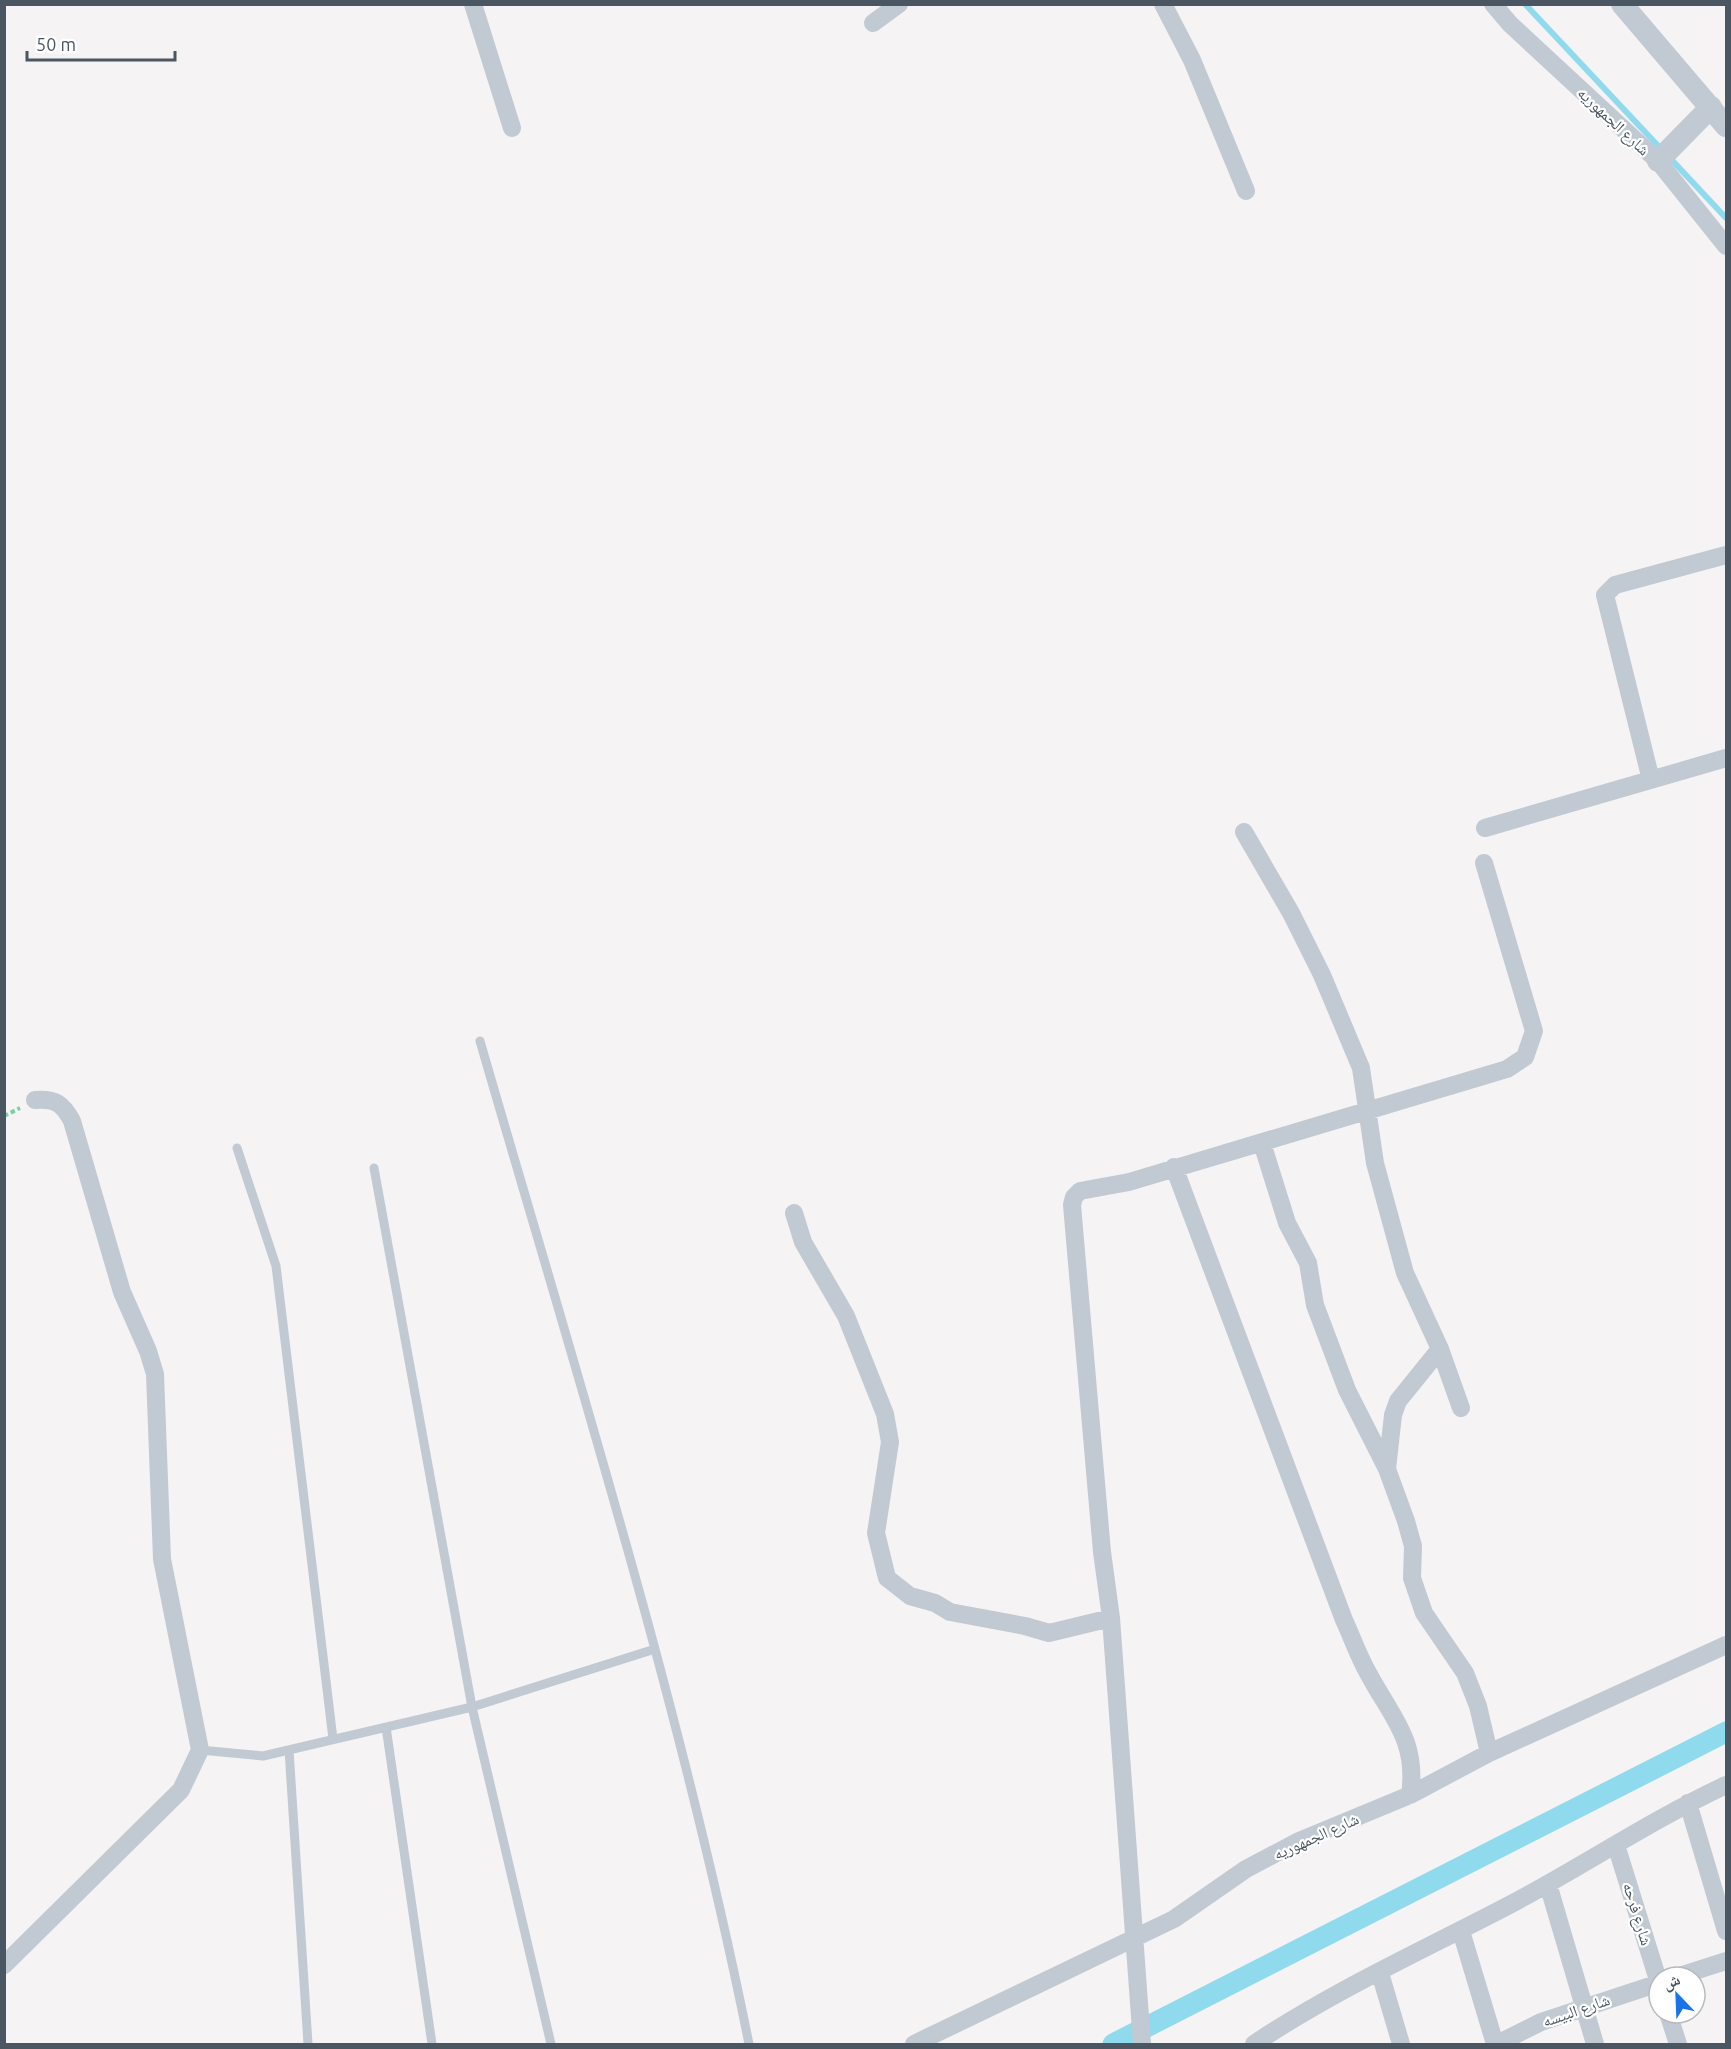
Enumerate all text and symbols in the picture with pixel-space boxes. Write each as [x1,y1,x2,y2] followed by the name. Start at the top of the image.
[27,24,176,62] scale bar
[36,34,76,54] text: 50 m
[1573,83,1653,160] street label: شارع الجمهوريه
[1271,1809,1362,1865] street label: شارع الجمهوريه
[1618,1880,1656,1948] street label: شارع فرحه
[1647,1965,1707,2025] north arrow
[1660,1970,1683,1994] text: ش
[1540,1990,1612,2032] street label: شارع البيسه

